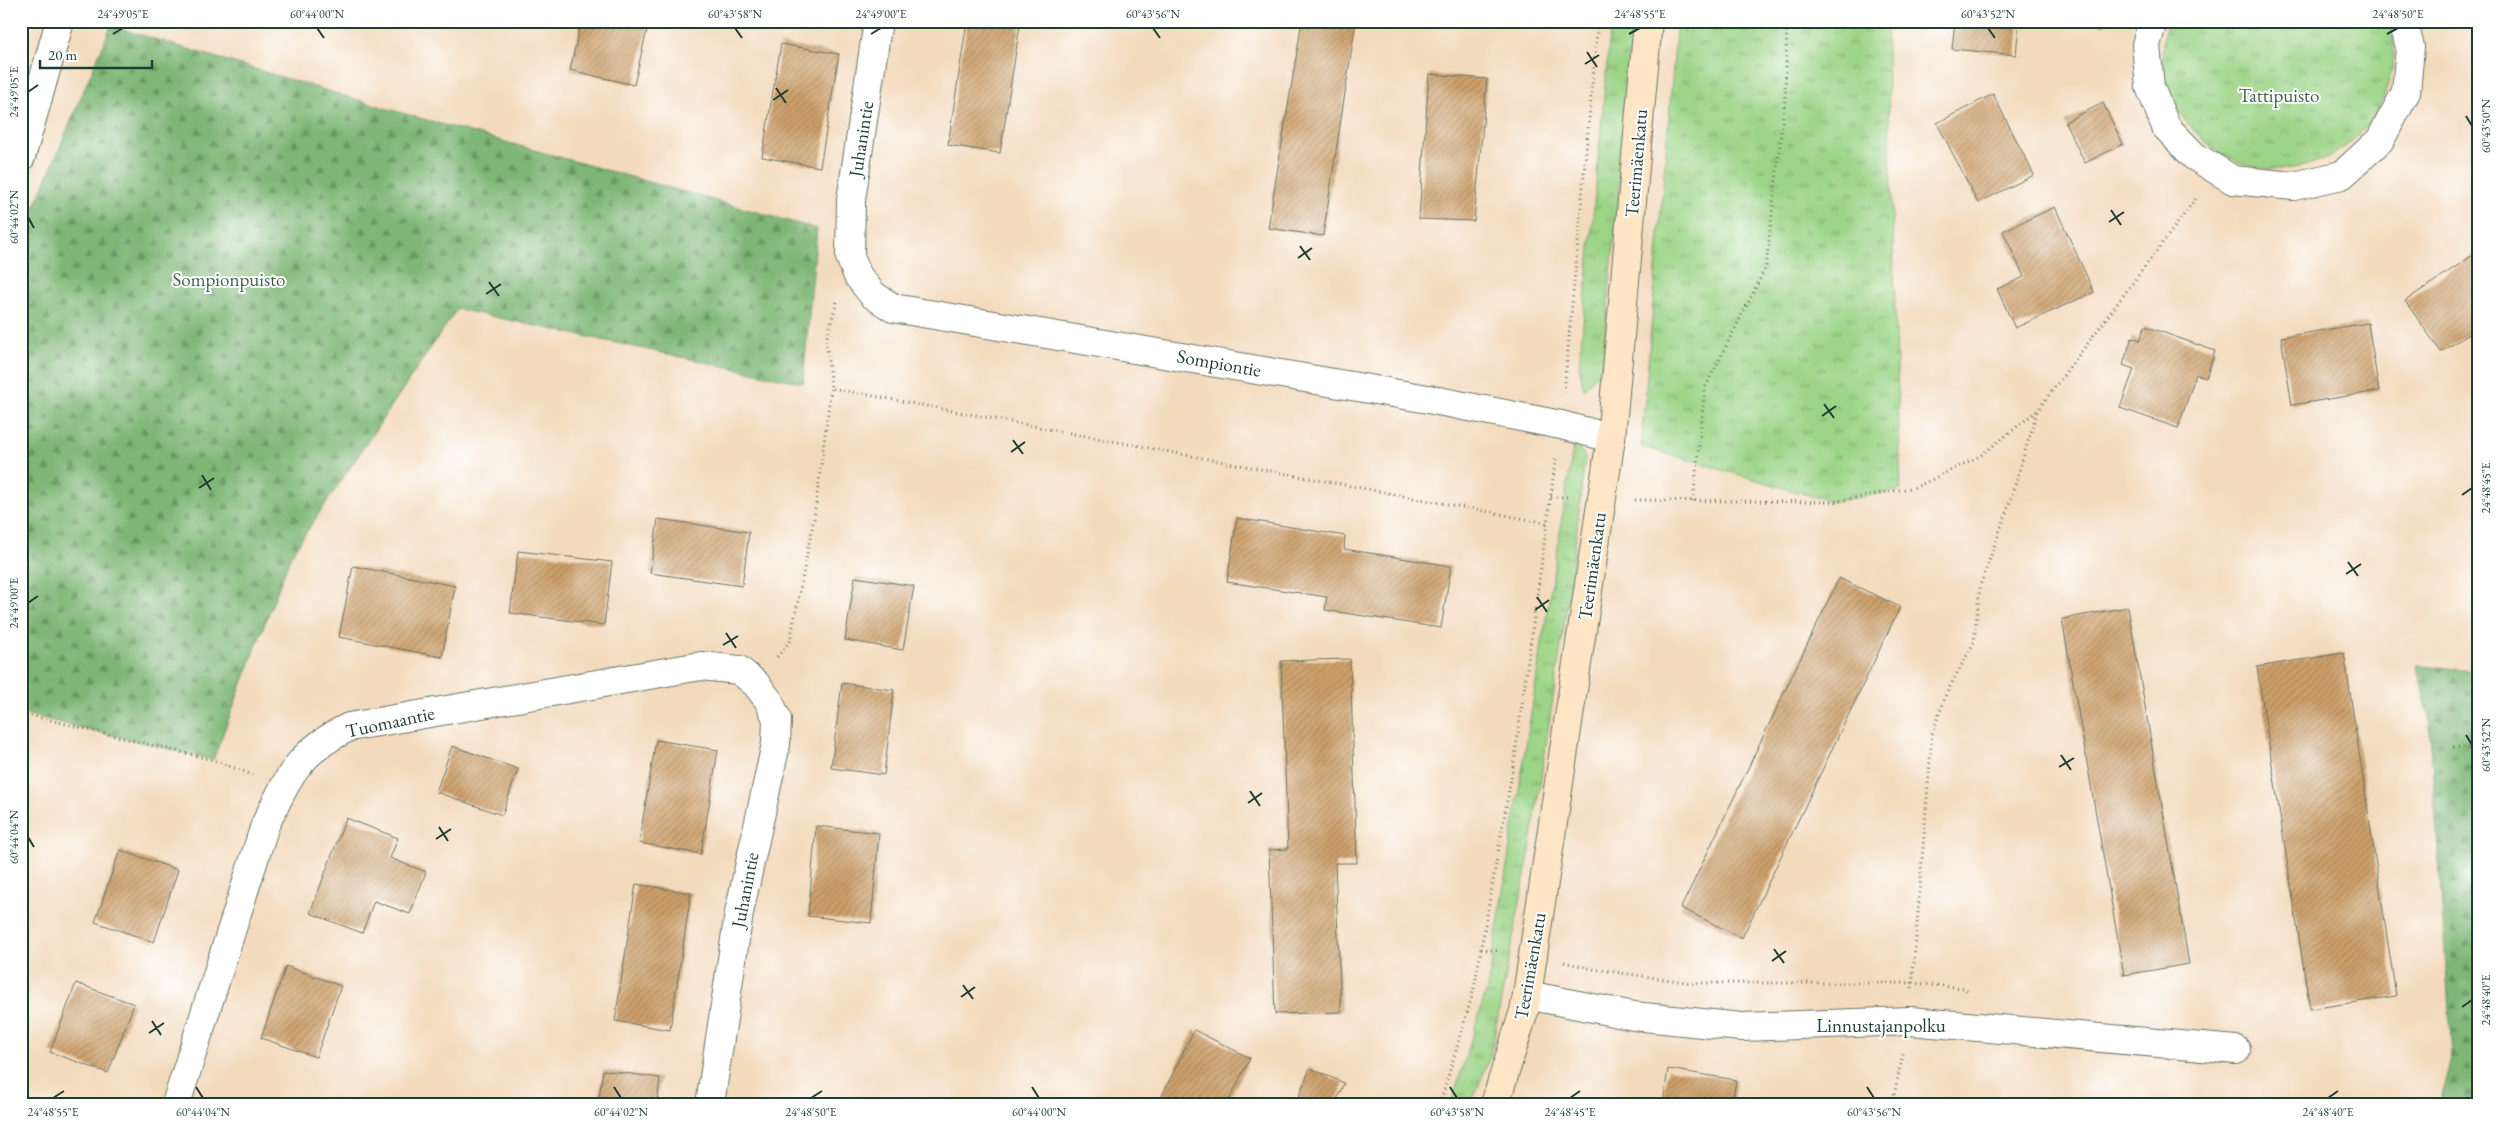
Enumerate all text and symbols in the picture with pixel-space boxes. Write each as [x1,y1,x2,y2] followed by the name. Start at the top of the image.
[97,6,149,22] text: 24°49'05"E
[290,6,344,22] text: 60°44'00"N
[708,6,762,22] text: 60°43'58"N
[855,6,907,22] text: 24°49'00"E
[1126,6,1180,22] text: 60°43'56"N
[1614,6,1666,22] text: 24°48'55"E
[1961,6,2015,22] text: 60°43'52"N
[2372,6,2424,22] text: 24°48'50"E
[40,38,152,70] scale bar
[48,45,77,64] text: 20 m
[6,66,22,118] text: 24°49'05"E
[2239,83,2319,108] park label: Tattipuisto
[842,99,879,181] street label: Juhanintie
[2478,99,2494,153] text: 60°43'50"N
[1619,108,1653,218] street label: Teerimäenkatu
[6,190,22,244] text: 60°44'02"N
[172,267,286,292] park label: Sompionpuisto
[1175,343,1263,383] street label: Sompiontie
[2478,462,2494,514] text: 24°48'45"E
[1572,510,1612,622] street label: Teerimäenkatu
[6,577,22,629] text: 24°49'00"E
[343,700,437,744] street label: Tuomaantie
[2478,718,2494,772] text: 60°43'52"N
[6,810,22,864] text: 60°44'04"N
[725,850,765,932] street label: Juhanintie
[1508,910,1552,1022] street label: Teerimäenkatu
[2478,974,2494,1026] text: 24°48'40"E
[1816,1013,1946,1038] street label: Linnustajanpolku
[27,1104,79,1120] text: 24°48'55"E
[176,1104,230,1120] text: 60°44'04"N
[594,1104,648,1120] text: 60°44'02"N
[785,1104,837,1120] text: 24°48'50"E
[1012,1104,1066,1120] text: 60°44'00"N
[1430,1104,1484,1120] text: 60°43'58"N
[1544,1104,1596,1120] text: 24°48'45"E
[1847,1104,1901,1120] text: 60°43'56"N
[2302,1104,2354,1120] text: 24°48'40"E

